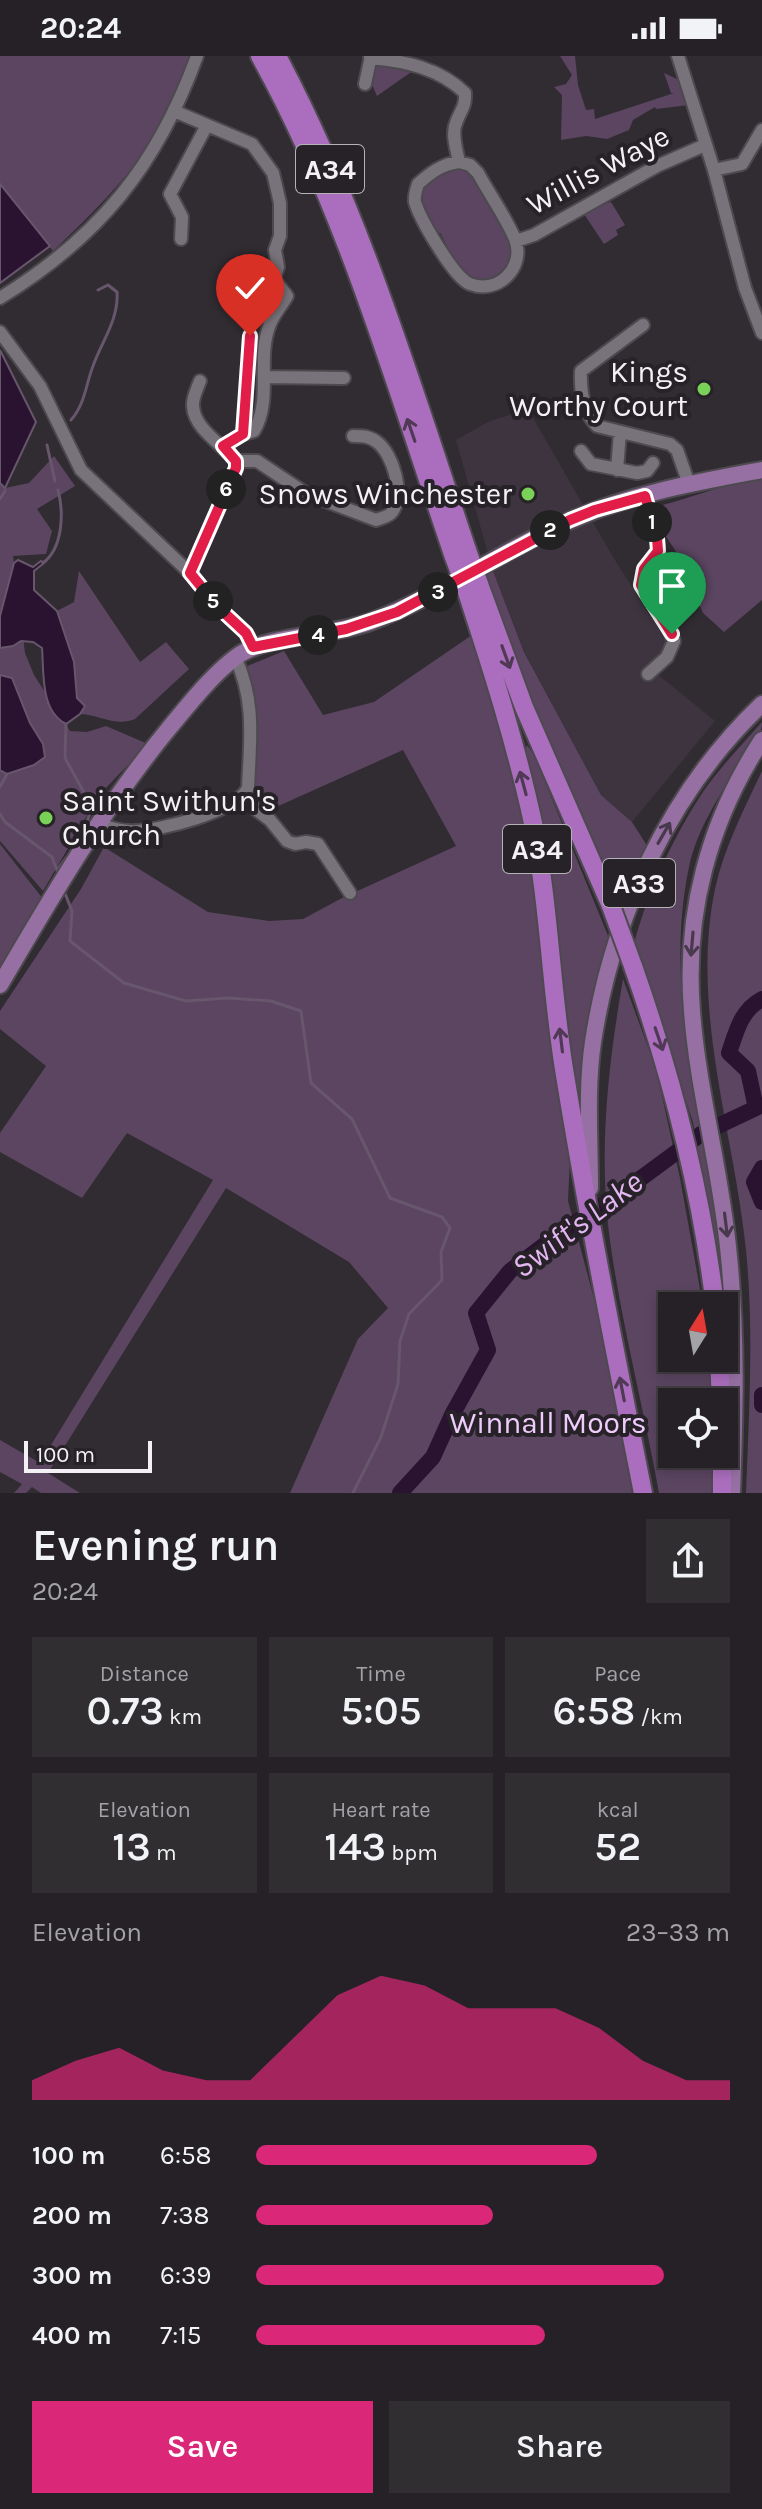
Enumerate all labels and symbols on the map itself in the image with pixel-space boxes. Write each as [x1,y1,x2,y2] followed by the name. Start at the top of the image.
[521,117,675,223] street label: Willis Waye
[296,145,364,193] road number: A34
[216,254,284,336] pin
[509,354,688,424] place label: Kings Worthy Court
[695,380,713,398] marker: Kings Worthy Court
[402,418,417,443] one-way arrow
[206,469,246,509] pin: 6
[259,476,512,512] place label: Snows Winchester
[519,485,537,503] marker: Snows Winchester
[632,502,672,542] pin: 1
[530,510,570,550] pin: 2
[638,552,706,634] pin
[418,572,458,612] pin: 3
[193,581,233,621] pin: 5
[298,615,338,655] pin: 4
[499,644,514,669] one-way arrow
[514,770,529,796] one-way arrow
[62,783,276,853] place label: Saint Swithun's Church
[37,809,55,827] marker: Saint Swithun's Church
[656,822,672,845] one-way arrow
[503,825,571,873] road number: A34
[603,859,675,907] road number: A33
[684,930,699,957] one-way arrow
[652,1026,667,1051] one-way arrow
[553,1027,568,1054] one-way arrow
[505,1163,650,1286] water label: Swift's Lake
[718,1211,733,1238] one-way arrow
[658,1292,738,1372] north arrow
[614,1377,629,1402] one-way arrow
[449,1405,647,1441] park label: Winnall Moors
[24,1437,152,1473] scale bar

